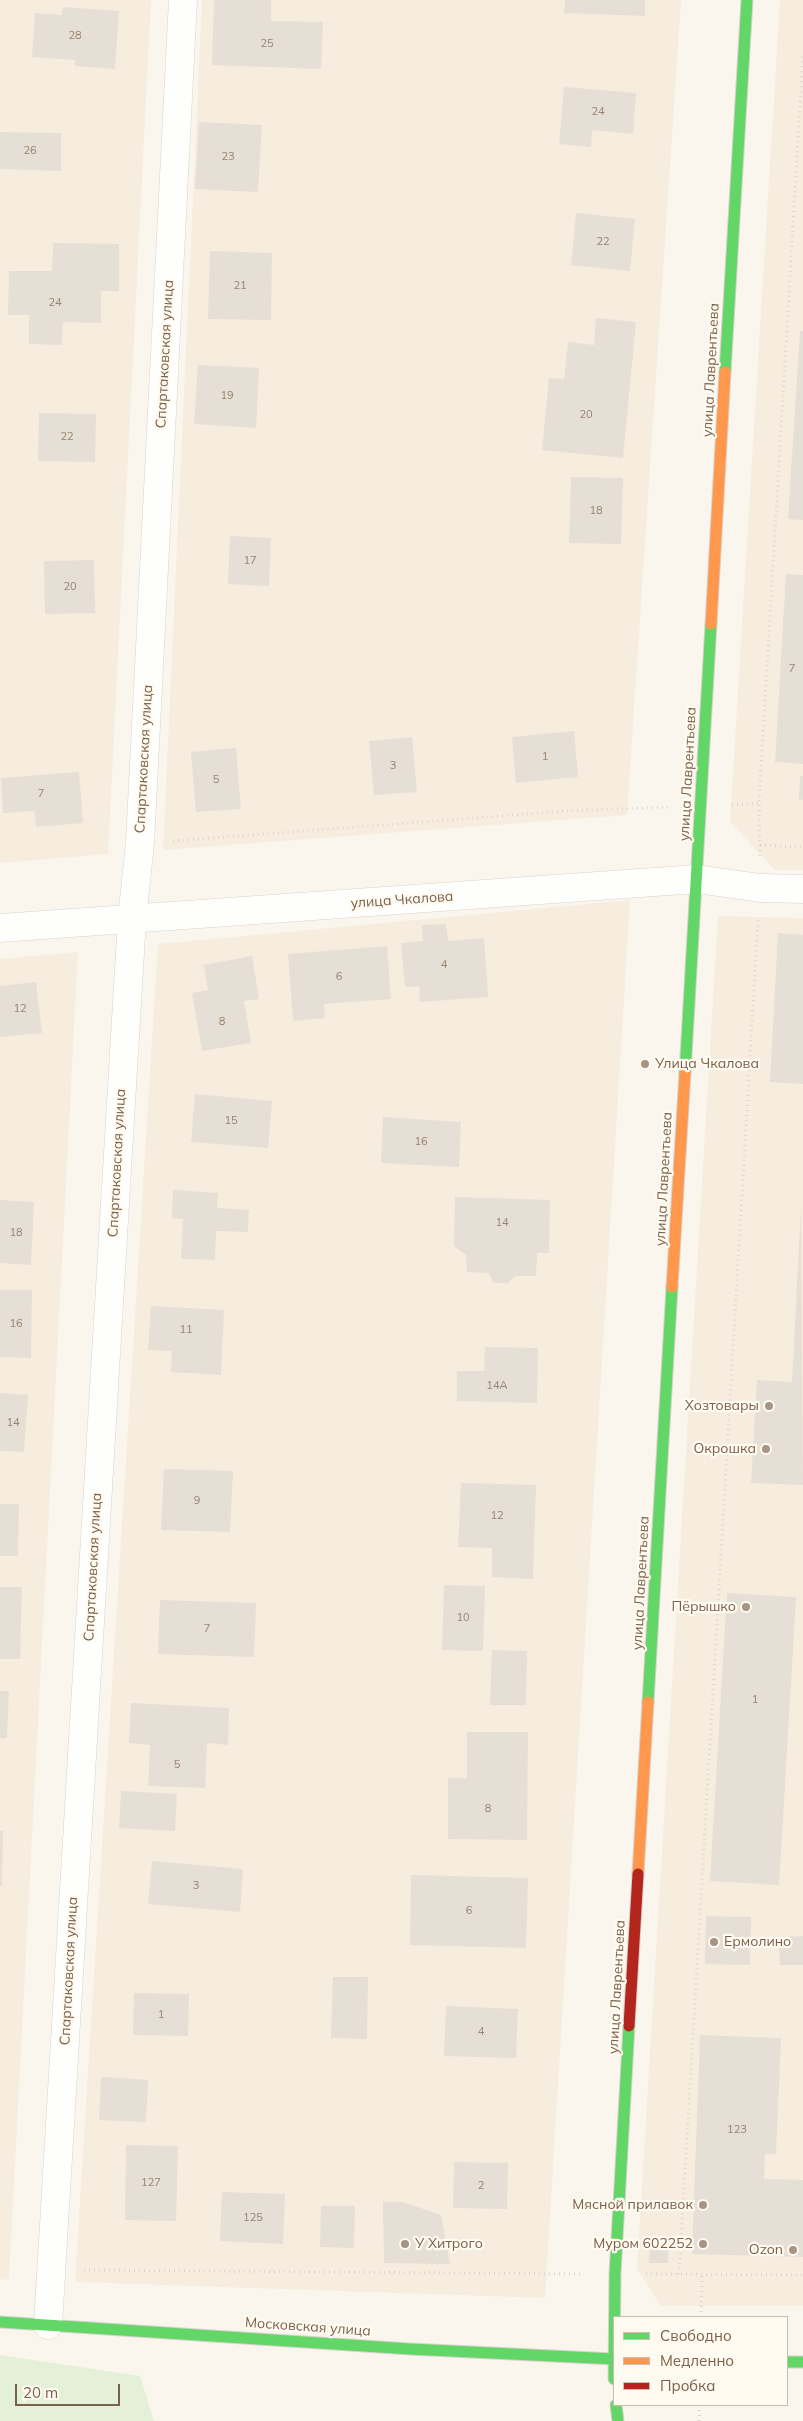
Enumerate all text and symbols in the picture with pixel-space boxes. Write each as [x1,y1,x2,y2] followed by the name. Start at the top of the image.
[68,29,82,43] house number: 28
[260,37,274,51] house number: 25
[591,105,605,119] house number: 24
[23,144,37,158] house number: 26
[221,150,235,164] house number: 23
[596,235,610,249] house number: 22
[153,279,177,429] street label: Спартаковская улица
[233,279,247,293] house number: 21
[48,296,62,310] house number: 24
[699,303,723,437] street label: улица Лаврентьева
[220,389,234,403] house number: 19
[579,408,593,422] house number: 20
[60,430,74,444] house number: 22
[589,504,603,518] house number: 18
[243,554,257,568] house number: 17
[63,580,77,594] house number: 20
[789,662,795,676] house number: 7
[132,684,156,834] street label: Спартаковская улица
[676,707,700,841] street label: улица Лаврентьева
[542,750,548,764] house number: 1
[390,759,396,773] house number: 3
[213,773,219,787] house number: 5
[38,787,44,801] house number: 7
[350,888,454,912] street label: улица Чкалова
[441,958,447,972] house number: 4
[336,970,342,984] house number: 6
[13,1002,27,1016] house number: 12
[219,1015,225,1029] house number: 8
[655,1056,759,1072] place label: Улица Чкалова
[639,1058,651,1070] marker: Улица Чкалова
[105,1088,129,1238] street label: Спартаковская улица
[652,1112,676,1246] street label: улица Лаврентьева
[224,1114,238,1128] house number: 15
[414,1135,428,1149] house number: 16
[495,1216,509,1230] house number: 14
[9,1226,23,1240] house number: 18
[9,1317,23,1331] house number: 16
[179,1323,193,1337] house number: 11
[486,1379,508,1393] house number: 14А
[685,1398,759,1414] place label: Хозтовары
[763,1400,775,1412] marker: Хозтовары
[6,1416,20,1430] house number: 14
[693,1441,756,1457] place label: Окрошка
[760,1443,772,1455] marker: Окрошка
[81,1492,105,1642] street label: Спартаковская улица
[194,1494,200,1508] house number: 9
[490,1509,504,1523] house number: 12
[629,1516,653,1650] street label: улица Лаврентьева
[671,1599,736,1615] place label: Пёрышко
[740,1601,752,1613] marker: Пёрышко
[456,1611,470,1625] house number: 10
[204,1622,210,1636] house number: 7
[752,1693,758,1707] house number: 1
[174,1758,180,1772] house number: 5
[485,1802,491,1816] house number: 8
[193,1879,199,1893] house number: 3
[57,1896,81,2046] street label: Спартаковская улица
[466,1904,472,1918] house number: 6
[605,1920,629,2054] street label: улица Лаврентьева
[724,1934,791,1950] place label: Ермолино
[708,1936,720,1948] marker: Ермолино
[158,2008,164,2022] house number: 1
[478,2025,484,2039] house number: 4
[727,2123,747,2137] house number: 123
[141,2176,161,2190] house number: 127
[478,2179,484,2193] house number: 2
[572,2197,693,2213] place label: Мясной прилавок
[697,2199,709,2211] marker: Мясной прилавок
[243,2211,263,2225] house number: 125
[415,2236,483,2252] place label: У Хитрого
[593,2236,693,2252] place label: Муром 602252
[399,2238,411,2250] marker: У Хитрого
[697,2238,709,2250] marker: Муром 602252
[749,2242,783,2258] place label: Ozon
[787,2244,799,2256] marker: Ozon
[245,2314,371,2340] street label: Московская улица
[613,2316,788,2406] legend
[660,2326,732,2345] text: Свободно
[660,2351,734,2370] text: Медленно
[18,2374,122,2406] scale bar
[660,2376,715,2395] text: Пробка
[23,2383,58,2402] text: 20 m

